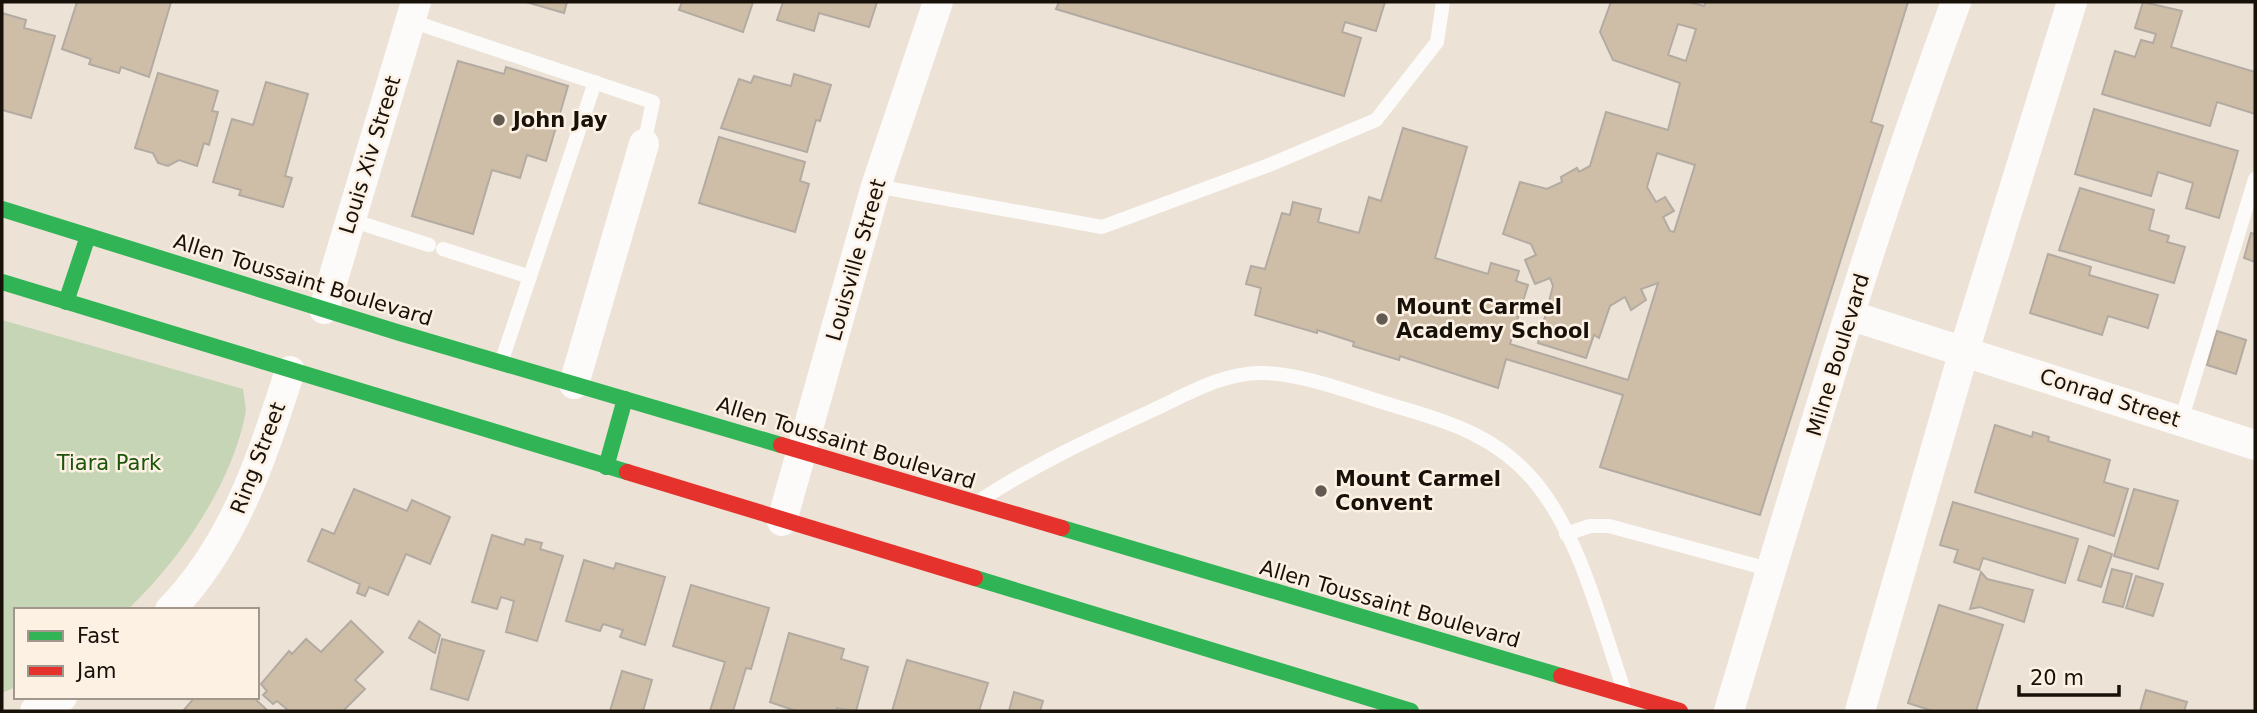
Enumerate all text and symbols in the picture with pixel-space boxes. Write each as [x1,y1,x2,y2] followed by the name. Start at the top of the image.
[335,73,405,237] street label: Louis Xiv Street
[511,108,608,132] place label: John Jay
[491,112,507,128] marker: John Jay
[821,176,891,344] street label: Louisville Street
[171,229,435,331] street label: Allen Toussaint Boulevard
[1802,271,1874,439] street label: Milne Boulevard
[1396,295,1590,343] place label: Mount Carmel Academy School
[1374,311,1390,327] marker: Mount Carmel Academy School
[2037,364,2183,432] street label: Conrad Street
[714,392,978,494] street label: Allen Toussaint Boulevard
[226,399,290,517] street label: Ring Street
[56,451,162,475] park label: Tiara Park
[1335,467,1501,515] place label: Mount Carmel Convent
[1313,483,1329,499] marker: Mount Carmel Convent
[1257,555,1523,653] street label: Allen Toussaint Boulevard
[14,608,259,699] legend
[77,624,119,648] text: Fast
[2019,654,2119,698] scale bar
[75,659,117,683] text: Jam
[2030,666,2084,690] text: 20 m

